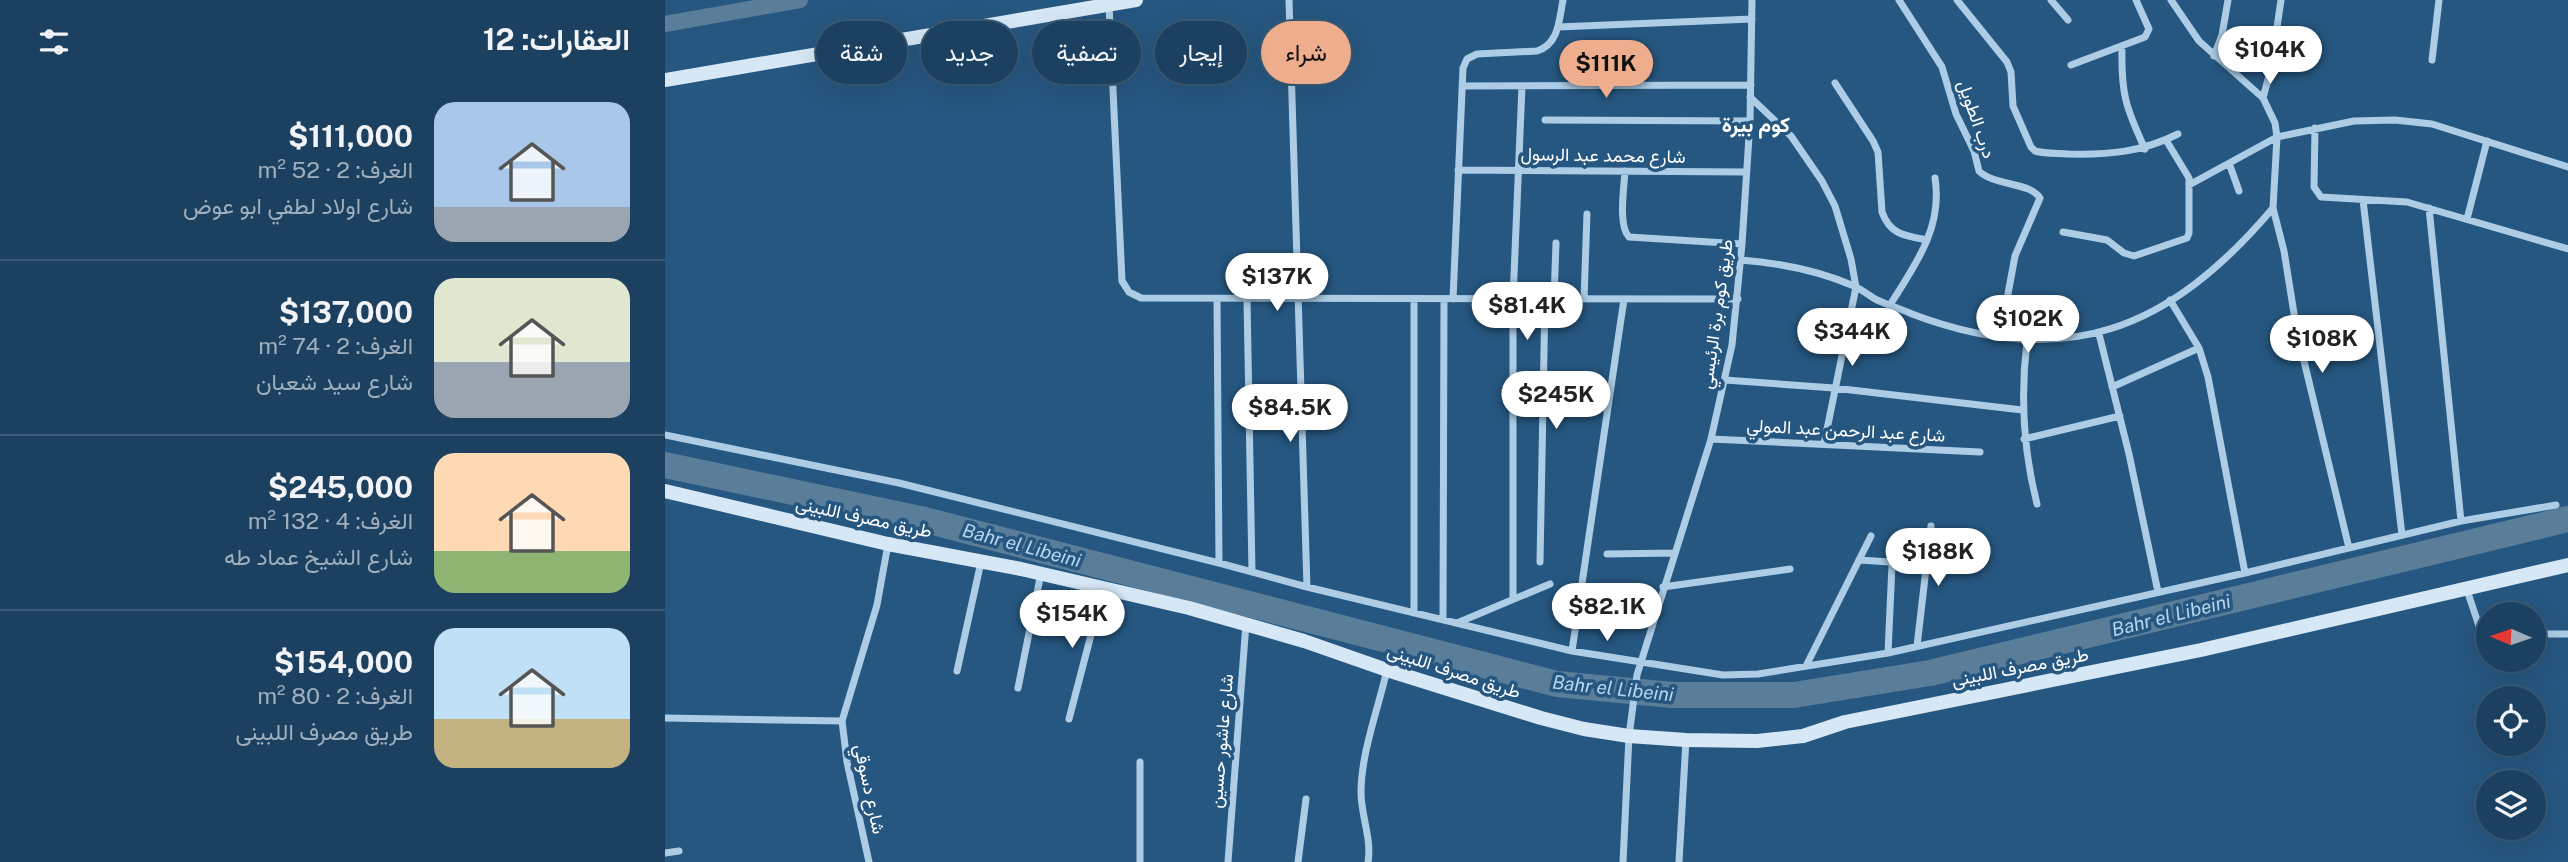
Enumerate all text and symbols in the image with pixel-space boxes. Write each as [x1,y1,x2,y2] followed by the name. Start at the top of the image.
[483,21,630,57] text: العقارات: 12
[816,21,907,84] chip: شقة
[921,21,1018,84] chip: جديد
[1032,21,1141,84] chip: تصفية
[1155,21,1247,84] chip: إيجار
[1261,21,1351,84] chip: شراء
[35,23,73,61] icon: filters
[2221,27,2319,86] pin: $104K
[2234,35,2306,62] text: $104K
[1557,41,1655,100] pin: $111K
[1575,49,1637,76] text: $111K
[1953,77,2000,161] street label: درب الطويل
[1722,112,1790,139] district label: كوم بيرة
[288,118,413,154] text: $111,000
[490,130,574,214] icon: home
[1520,143,1686,169] street label: شارع محمد عبد الرسول
[258,156,413,183] text: الغرف: 2 · 52 m²
[183,192,413,219] text: شارع اولاد لطفي ابو عوض
[1695,238,1742,391] street label: طريق كوم برة الرئيسي
[1228,254,1326,313] pin: $137K
[1241,262,1313,289] text: $137K
[1470,282,1584,342] pin: $81.4K
[1488,291,1566,318] text: $81.4K
[279,294,413,330] text: $137,000
[1979,296,2077,355] pin: $102K
[1992,304,2064,331] text: $102K
[490,306,574,390] icon: home
[1803,308,1901,368] pin: $344K
[2273,316,2371,375] pin: $108K
[1813,317,1891,344] text: $344K
[2286,324,2358,351] text: $108K
[258,332,413,359] text: الغرف: 2 · 74 m²
[256,368,413,395] text: شارع سيد شعبان
[1507,372,1605,431] pin: $245K
[1517,380,1595,407] text: $245K
[1233,384,1347,444] pin: $84.5K
[1248,393,1332,420] text: $84.5K
[1746,414,1946,451] street label: شارع عبد الرحمن عبد المولي
[268,469,413,505] text: $245,000
[490,481,574,565] icon: home
[794,492,934,543] street label: طريق مصرف اللبينى
[248,507,413,534] text: الغرف: 4 · 132 m²
[960,519,1084,571] water label: Bahr el Libeini
[1889,528,1987,588] pin: $188K
[1902,537,1974,564] text: $188K
[224,543,413,570] text: شارع الشيخ عماد طه
[1550,584,1664,643] pin: $82.1K
[2109,589,2233,640] water label: Bahr el Libeini
[1023,590,1121,650] pin: $154K
[1568,592,1646,619] text: $82.1K
[1036,599,1108,626] text: $154K
[2476,602,2546,672] north arrow
[2476,602,2546,840] map controls
[1384,640,1523,703] street label: طريق مصرف اللبينى
[1950,643,2090,692] street label: طريق مصرف اللبينى
[274,644,413,680] text: $154,000
[490,656,574,740] icon: home
[1551,671,1675,705] water label: Bahr el Libeini
[1205,673,1239,809] street label: شارع عاشور حسين
[257,682,413,709] text: الغرف: 2 · 80 m²
[2476,686,2546,756] button: locate
[236,718,413,745] text: طريق مصرف اللبينى
[845,742,890,837] street label: شارع دسوقي
[2476,770,2546,840] button: layers

